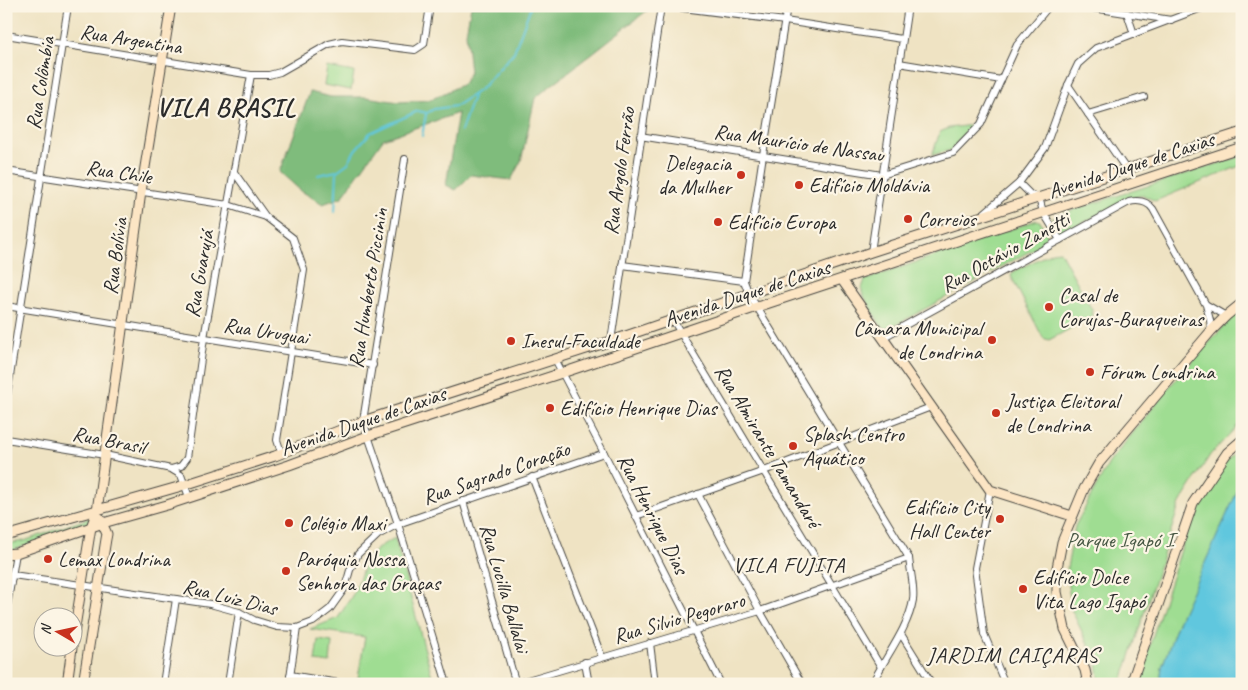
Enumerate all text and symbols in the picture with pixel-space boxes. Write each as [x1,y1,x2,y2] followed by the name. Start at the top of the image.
[78,18,185,60] street label: Rua Argentina
[20,33,60,131] street label: Rua Colômbia
[156,91,297,124] district label: VILA BRASIL
[597,104,641,236] street label: Rua Argolo Ferrão
[712,118,887,168] street label: Rua Maurício de Nassau
[1045,125,1219,204] street label: Avenida Duque de Caxias
[658,150,733,200] place label: Delegacia da Mulher
[84,154,156,190] street label: Rua Chile
[735,169,747,181] marker: Delegacia da Mulher
[809,172,931,198] place label: Edifício Moldávia
[793,179,805,191] marker: Edifício Moldávia
[936,204,1077,298] street label: Rua Octávio Zanetti
[342,205,394,370] street label: Rua Humberto Piccinin
[918,206,978,232] place label: Correios
[728,209,837,235] place label: Edifício Europa
[902,213,914,225] marker: Correios
[97,214,133,296] street label: Rua Bolívia
[712,216,724,228] marker: Edifício Europa
[179,227,220,320] street label: Rua Guarujá
[661,253,835,332] street label: Avenida Duque de Caxias
[1059,282,1205,332] place label: Casal de Corujas-Buraqueiras
[1043,301,1055,313] marker: Casal de Corujas-Buraqueiras
[222,311,313,351] street label: Rua Uruguai
[853,315,985,365] place label: Câmara Municipal de Londrina
[521,328,642,354] place label: Inesul-Faculdade
[986,334,998,346] marker: Câmara Municipal de Londrina
[505,335,517,347] marker: Inesul-Faculdade
[1100,359,1216,385] place label: Fórum Londrina
[709,360,829,535] street label: Rua Almirante Tamandaré
[1084,366,1096,378] marker: Fórum Londrina
[277,380,451,461] street label: Avenida Duque de Caxias
[1005,388,1122,438] place label: Justiça Eleitoral de Londrina
[560,395,718,421] place label: Edifício Henrique Dias
[544,402,556,414] marker: Edifício Henrique Dias
[990,407,1002,419] marker: Justiça Eleitoral de Londrina
[70,420,151,460] street label: Rua Brasil
[803,421,906,471] place label: Splash Centro Aquático
[419,435,574,510] street label: Rua Sagrado Coração
[787,440,799,452] marker: Splash Centro Aquático
[612,450,695,580] street label: Rua Henrique Dias
[905,494,992,544] place label: Edifício City Hall Center
[299,510,389,536] place label: Colégio Maxi
[994,513,1006,525] marker: Edifício City Hall Center
[283,517,295,529] marker: Colégio Maxi
[474,521,537,658] street label: Rua Lucilla Ballalai
[1066,527,1178,553] park label: Parque Igapó I
[58,546,171,572] place label: Lemax Londrina
[296,546,442,596] place label: Paróquia Nossa Senhora das Graças
[733,551,845,579] district label: VILA FUJITA
[42,553,54,565] marker: Lemax Londrina
[1033,564,1147,614] place label: Edifício Dolce Vita Lago Igapó
[280,565,292,577] marker: Paróquia Nossa Senhora das Graças
[180,573,282,622] street label: Rua Luiz Dias
[1017,583,1029,595] marker: Edifício Dolce Vita Lago Igapó
[610,586,749,649] street label: Rua Silvio Pegoraro
[32,608,82,658] north arrow
[37,622,55,636] text: N
[926,641,1102,669] district label: JARDIM CAIÇARAS

